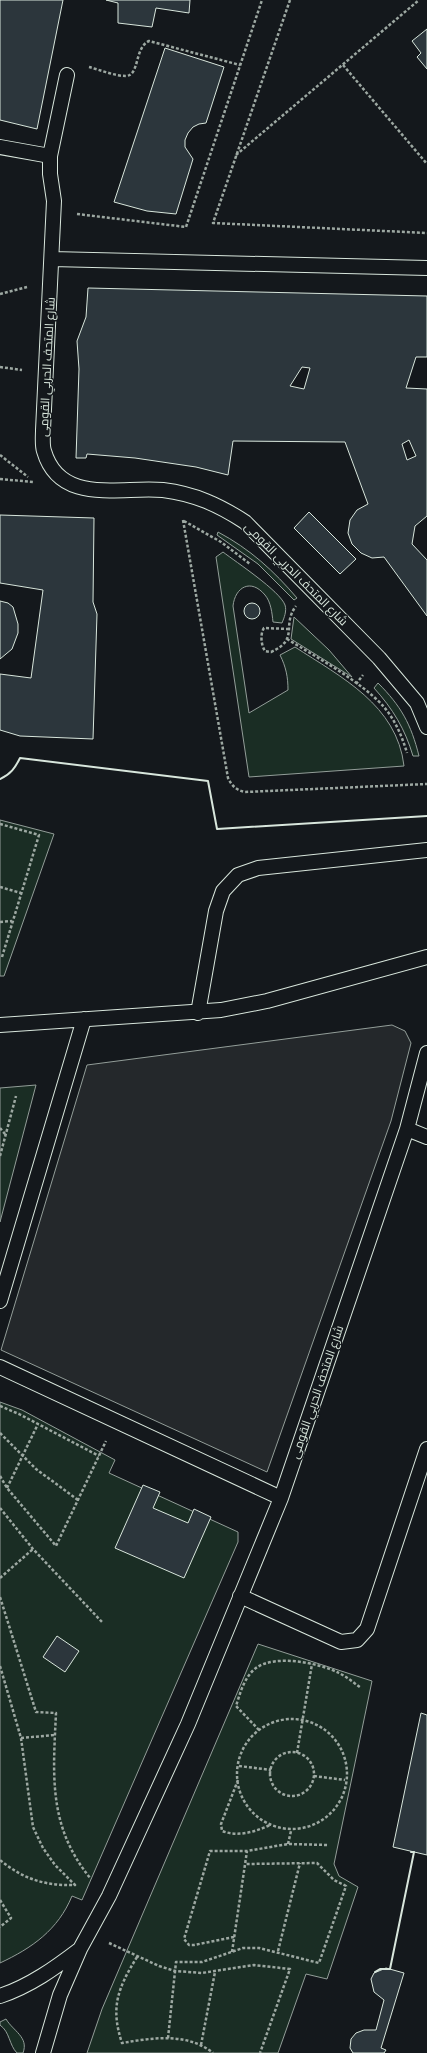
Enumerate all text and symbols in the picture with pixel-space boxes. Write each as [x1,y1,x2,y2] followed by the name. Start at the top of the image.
[35,297,61,437] street label: شارع المتحف الحربي القومى
[239,519,351,631] street label: شارع المتحف الحربي القومى
[287,1323,349,1461] street label: شارع المتحف الحربي القومى

